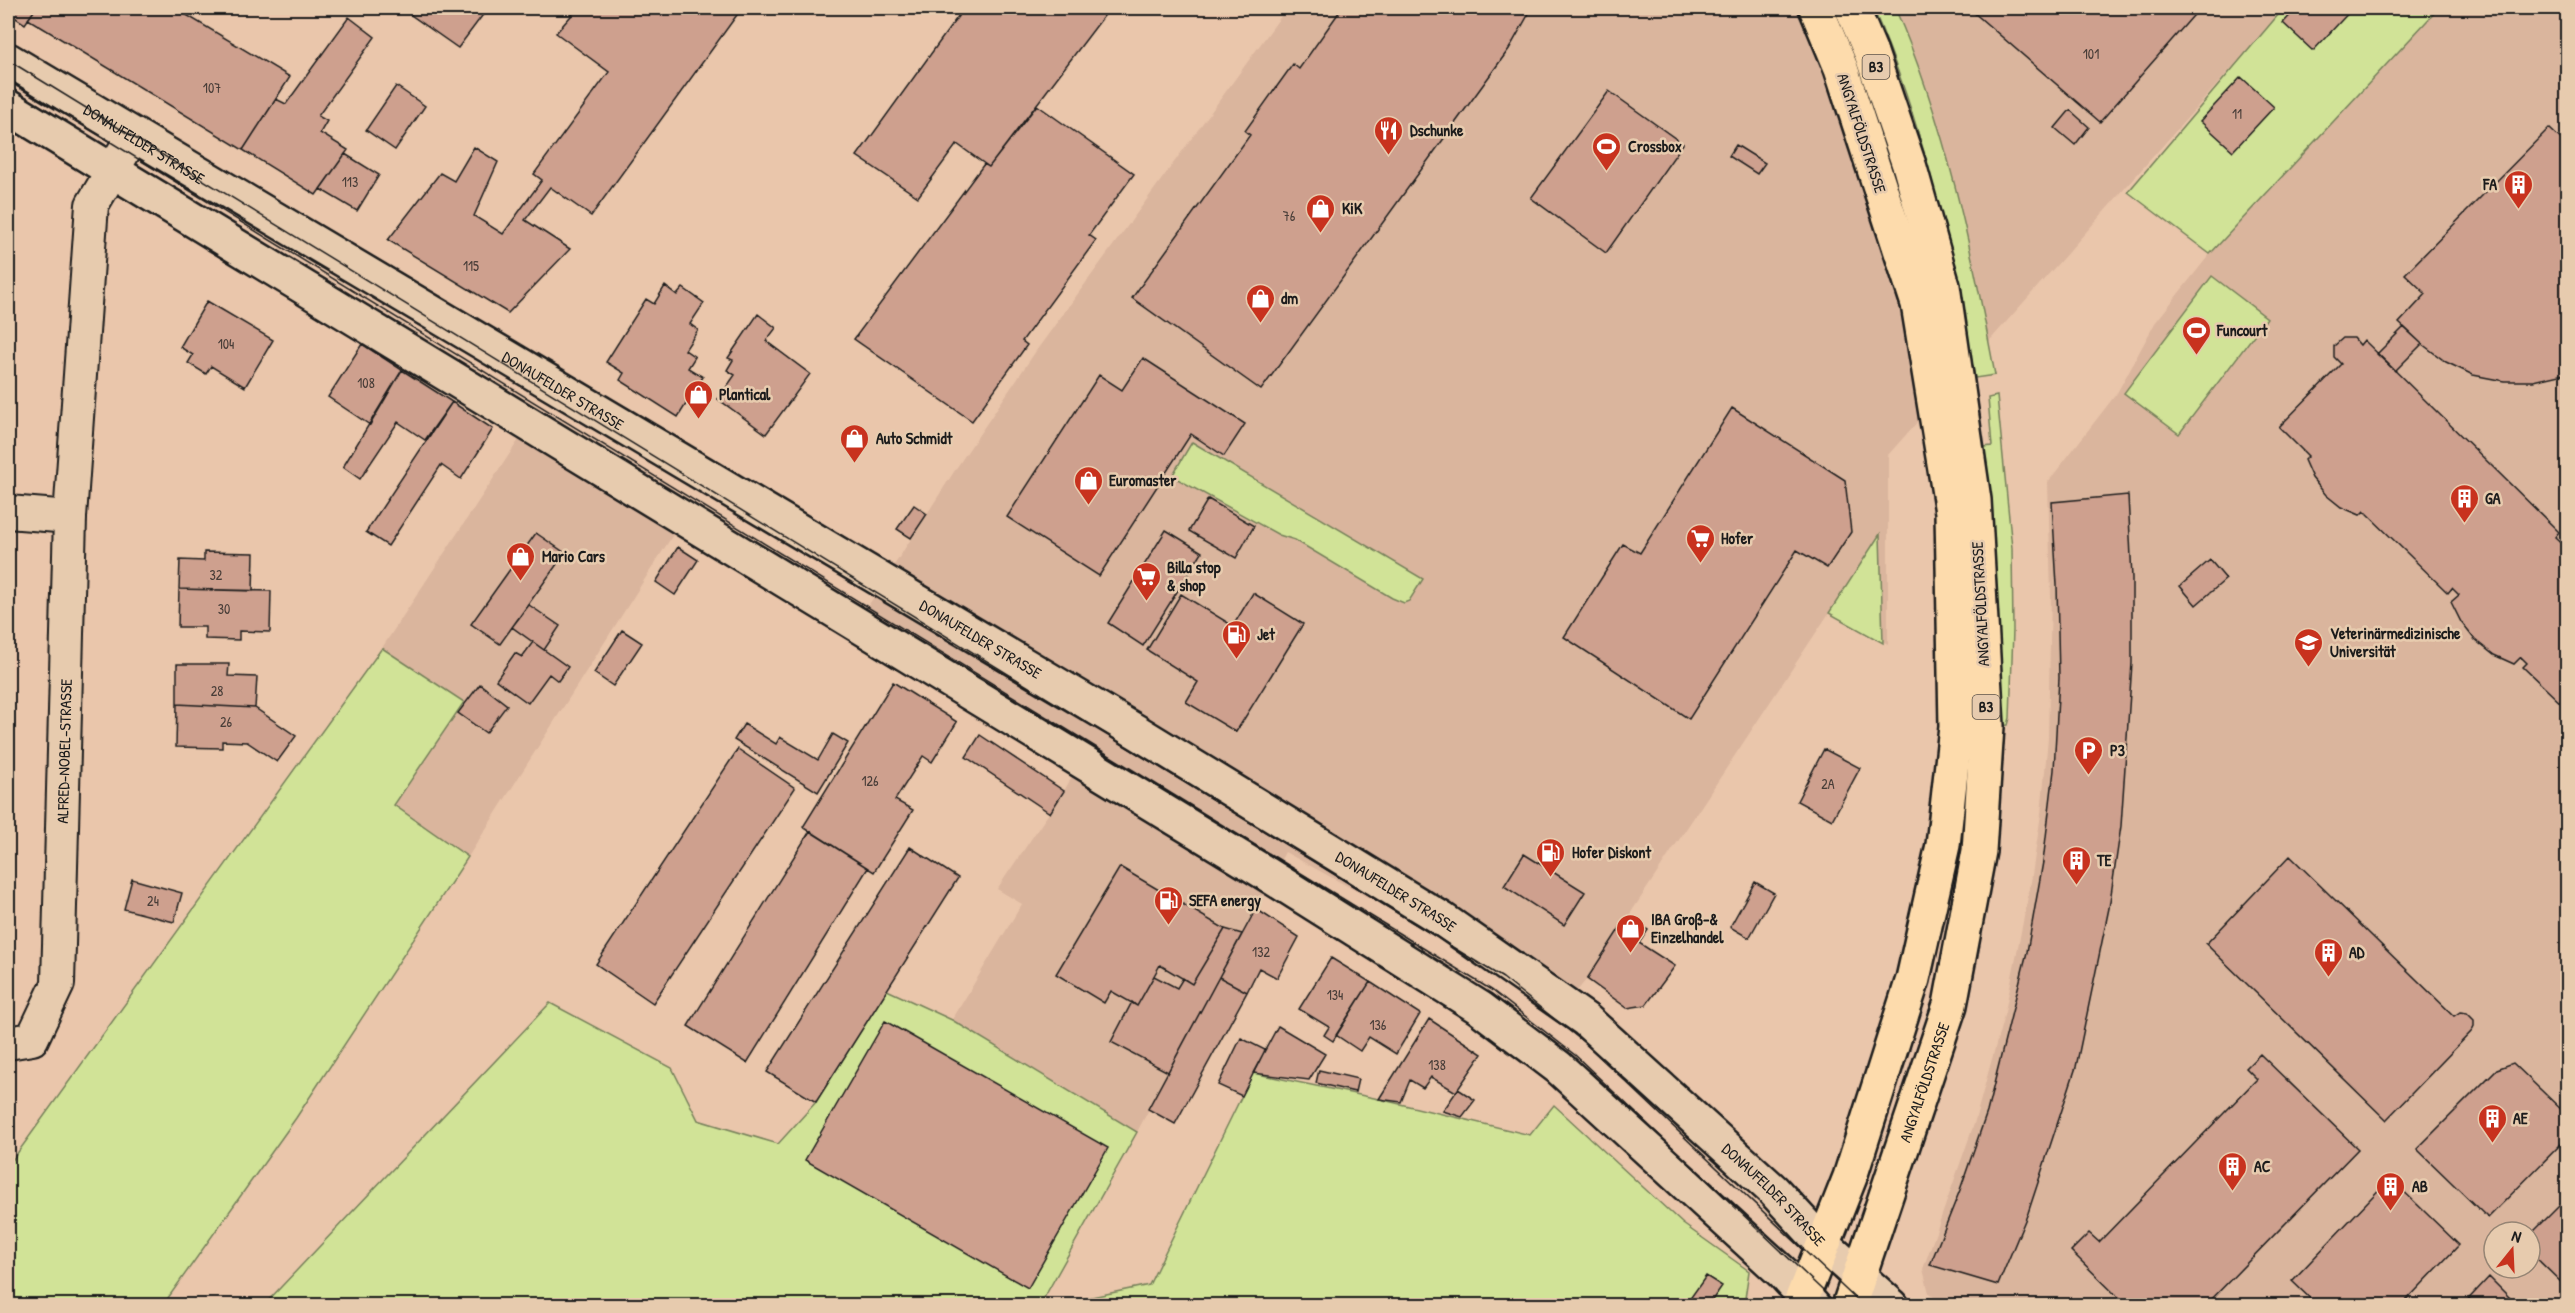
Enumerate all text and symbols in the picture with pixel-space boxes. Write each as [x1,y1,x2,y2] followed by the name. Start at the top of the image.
[2083,44,2099,63] house number: 101
[1862,55,1890,79] road number: B3
[1832,70,1892,196] street label: ANGYALFÖLDSTRASSE
[203,78,221,97] house number: 107
[80,98,209,189] street label: DONAUFELDER STRASSE
[2232,104,2242,123] house number: 11
[1373,114,1405,156] restaurant icon: Dschunke
[1410,119,1464,141] place label: Dschunke
[1591,130,1623,172] sports icon: Crossbox
[1628,135,1682,157] place label: Crossbox
[2502,168,2534,210] building icon: FA
[342,172,358,191] house number: 113
[2482,173,2497,195] place label: FA
[1305,192,1337,234] shop icon: KiK
[1342,197,1363,219] place label: KiK
[1283,206,1296,225] house number: 76
[463,256,479,275] house number: 115
[1244,282,1276,324] shop icon: dm
[1281,287,1298,309] place label: dm
[2180,314,2212,356] sports icon: Funcourt
[2216,319,2268,341] place label: Funcourt
[218,334,234,353] house number: 104
[498,346,628,435] street label: DONAUFELDER STRASSE
[357,373,375,392] house number: 108
[682,378,714,420] shop icon: Plantical
[719,383,771,405] place label: Plantical
[839,422,871,464] shop icon: Auto Schmidt
[876,427,953,449] place label: Auto Schmidt
[1072,464,1104,506] shop icon: Euromaster
[1109,469,1177,491] place label: Euromaster
[2448,482,2480,524] building icon: GA
[2485,487,2501,509] place label: GA
[1684,522,1716,564] supermarket icon: Hofer
[1721,527,1754,549] place label: Hofer
[505,540,537,582] shop icon: Mario Cars
[1966,541,1994,667] street label: ANGYALFÖLDSTRASSE
[542,545,606,567] place label: Mario Cars
[1167,556,1221,597] place label: Billa stop & shop
[1130,560,1162,602] supermarket icon: Billa stop & shop
[210,565,223,584] house number: 32
[916,594,1046,684] street label: DONAUFELDER STRASSE
[218,599,230,618] house number: 30
[1220,618,1252,660] fuel station icon: Jet
[2330,622,2461,662] place label: Veterinärmedizinische Universität
[1257,623,1275,645] place label: Jet
[2293,626,2325,668] school or university icon: Veterinärmedizinische Universität
[51,678,77,824] street label: ALFRED-NOBEL-STRASSE
[211,681,223,700] house number: 28
[1972,695,2000,719] road number: B3
[220,712,232,731] house number: 26
[2073,734,2105,776] parking icon: P3
[2110,739,2125,761] place label: P3
[861,771,879,790] house number: 126
[1821,774,1835,793] house number: 2A
[1535,836,1567,878] fuel station icon: Hofer Diskont
[1572,841,1652,863] place label: Hofer Diskont
[2060,844,2092,886] building icon: TE
[1332,846,1461,937] street label: DONAUFELDER STRASSE
[2096,849,2112,871] place label: TE
[1152,884,1184,926] fuel station icon: SEFA energy
[1189,889,1261,912] place label: SEFA energy
[147,891,159,910] house number: 24
[1651,908,1724,948] place label: IBA Groß-& Einzelhandel
[1614,912,1646,954] shop icon: IBA Groß-& Einzelhandel
[2312,936,2344,978] building icon: AD
[2349,941,2365,963] place label: AD
[1252,942,1270,961] house number: 132
[1327,985,1343,1004] house number: 134
[1370,1015,1387,1034] house number: 136
[1894,1019,1954,1145] street label: ANGYALFÖLDSTRASSE
[1428,1055,1446,1074] house number: 138
[2476,1102,2508,1144] building icon: AE
[2513,1107,2529,1129] place label: AE
[1717,1138,1831,1251] street label: DONAUFELDER STRASSE
[2217,1150,2249,1192] building icon: AC
[2254,1155,2271,1177] place label: AC
[2375,1170,2407,1212] building icon: AB
[2412,1175,2428,1197] place label: AB
[2482,1220,2542,1280] north arrow
[2509,1224,2525,1248] text: N

